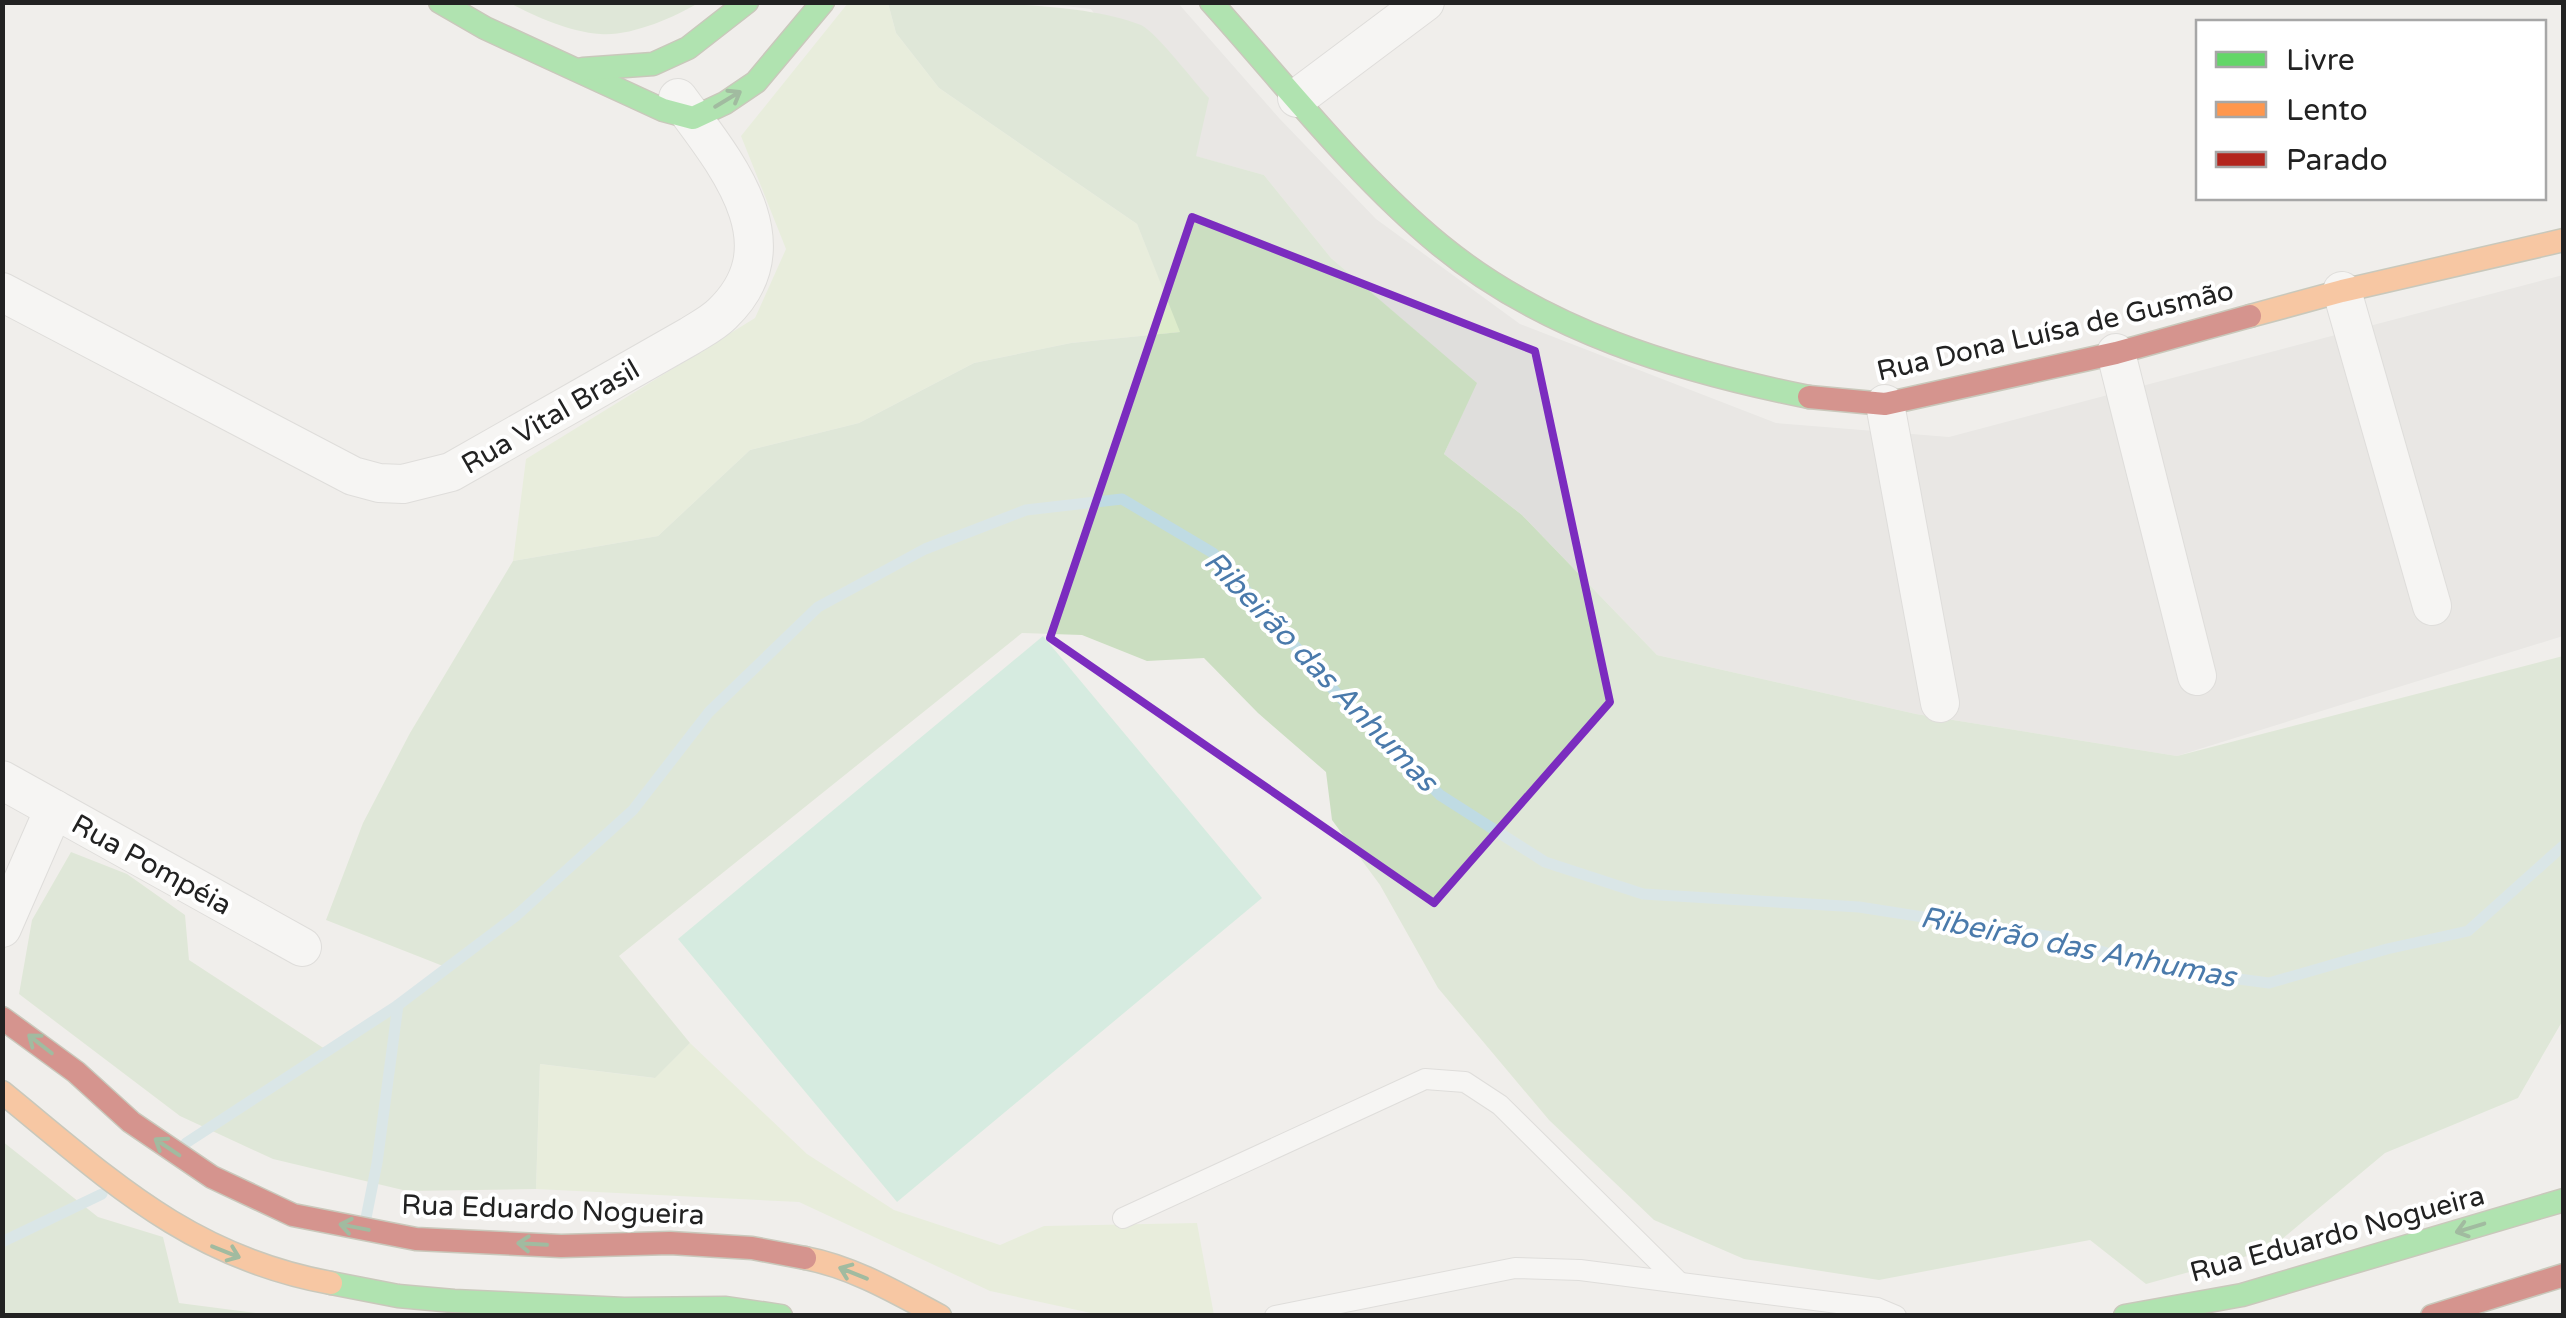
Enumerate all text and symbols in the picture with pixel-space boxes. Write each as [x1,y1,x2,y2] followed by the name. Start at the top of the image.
[2196,20,2546,200] legend
[2286,42,2355,79] text: Livre
[713,89,742,109] one-way arrow
[2286,92,2368,129] text: Lento
[2286,142,2388,179] text: Parado
[1874,273,2237,389] street label: Rua Dona Luísa de Gusmão
[455,352,646,482] street label: Rua Vital Brasil
[1196,543,1447,801] water label: Ribeirão das Anhumas
[66,807,237,923] street label: Rua Pompéia
[1917,899,2241,997] water label: Ribeirão das Anhumas
[27,1033,54,1054] one-way arrow
[154,1136,182,1157] one-way arrow
[2186,1178,2488,1290] street label: Rua Eduardo Nogueira
[401,1188,705,1232] street label: Rua Eduardo Nogueira
[338,1217,371,1236] one-way arrow
[2455,1221,2486,1239] one-way arrow
[516,1234,548,1253] one-way arrow
[210,1244,241,1262] one-way arrow
[838,1263,868,1281] one-way arrow

